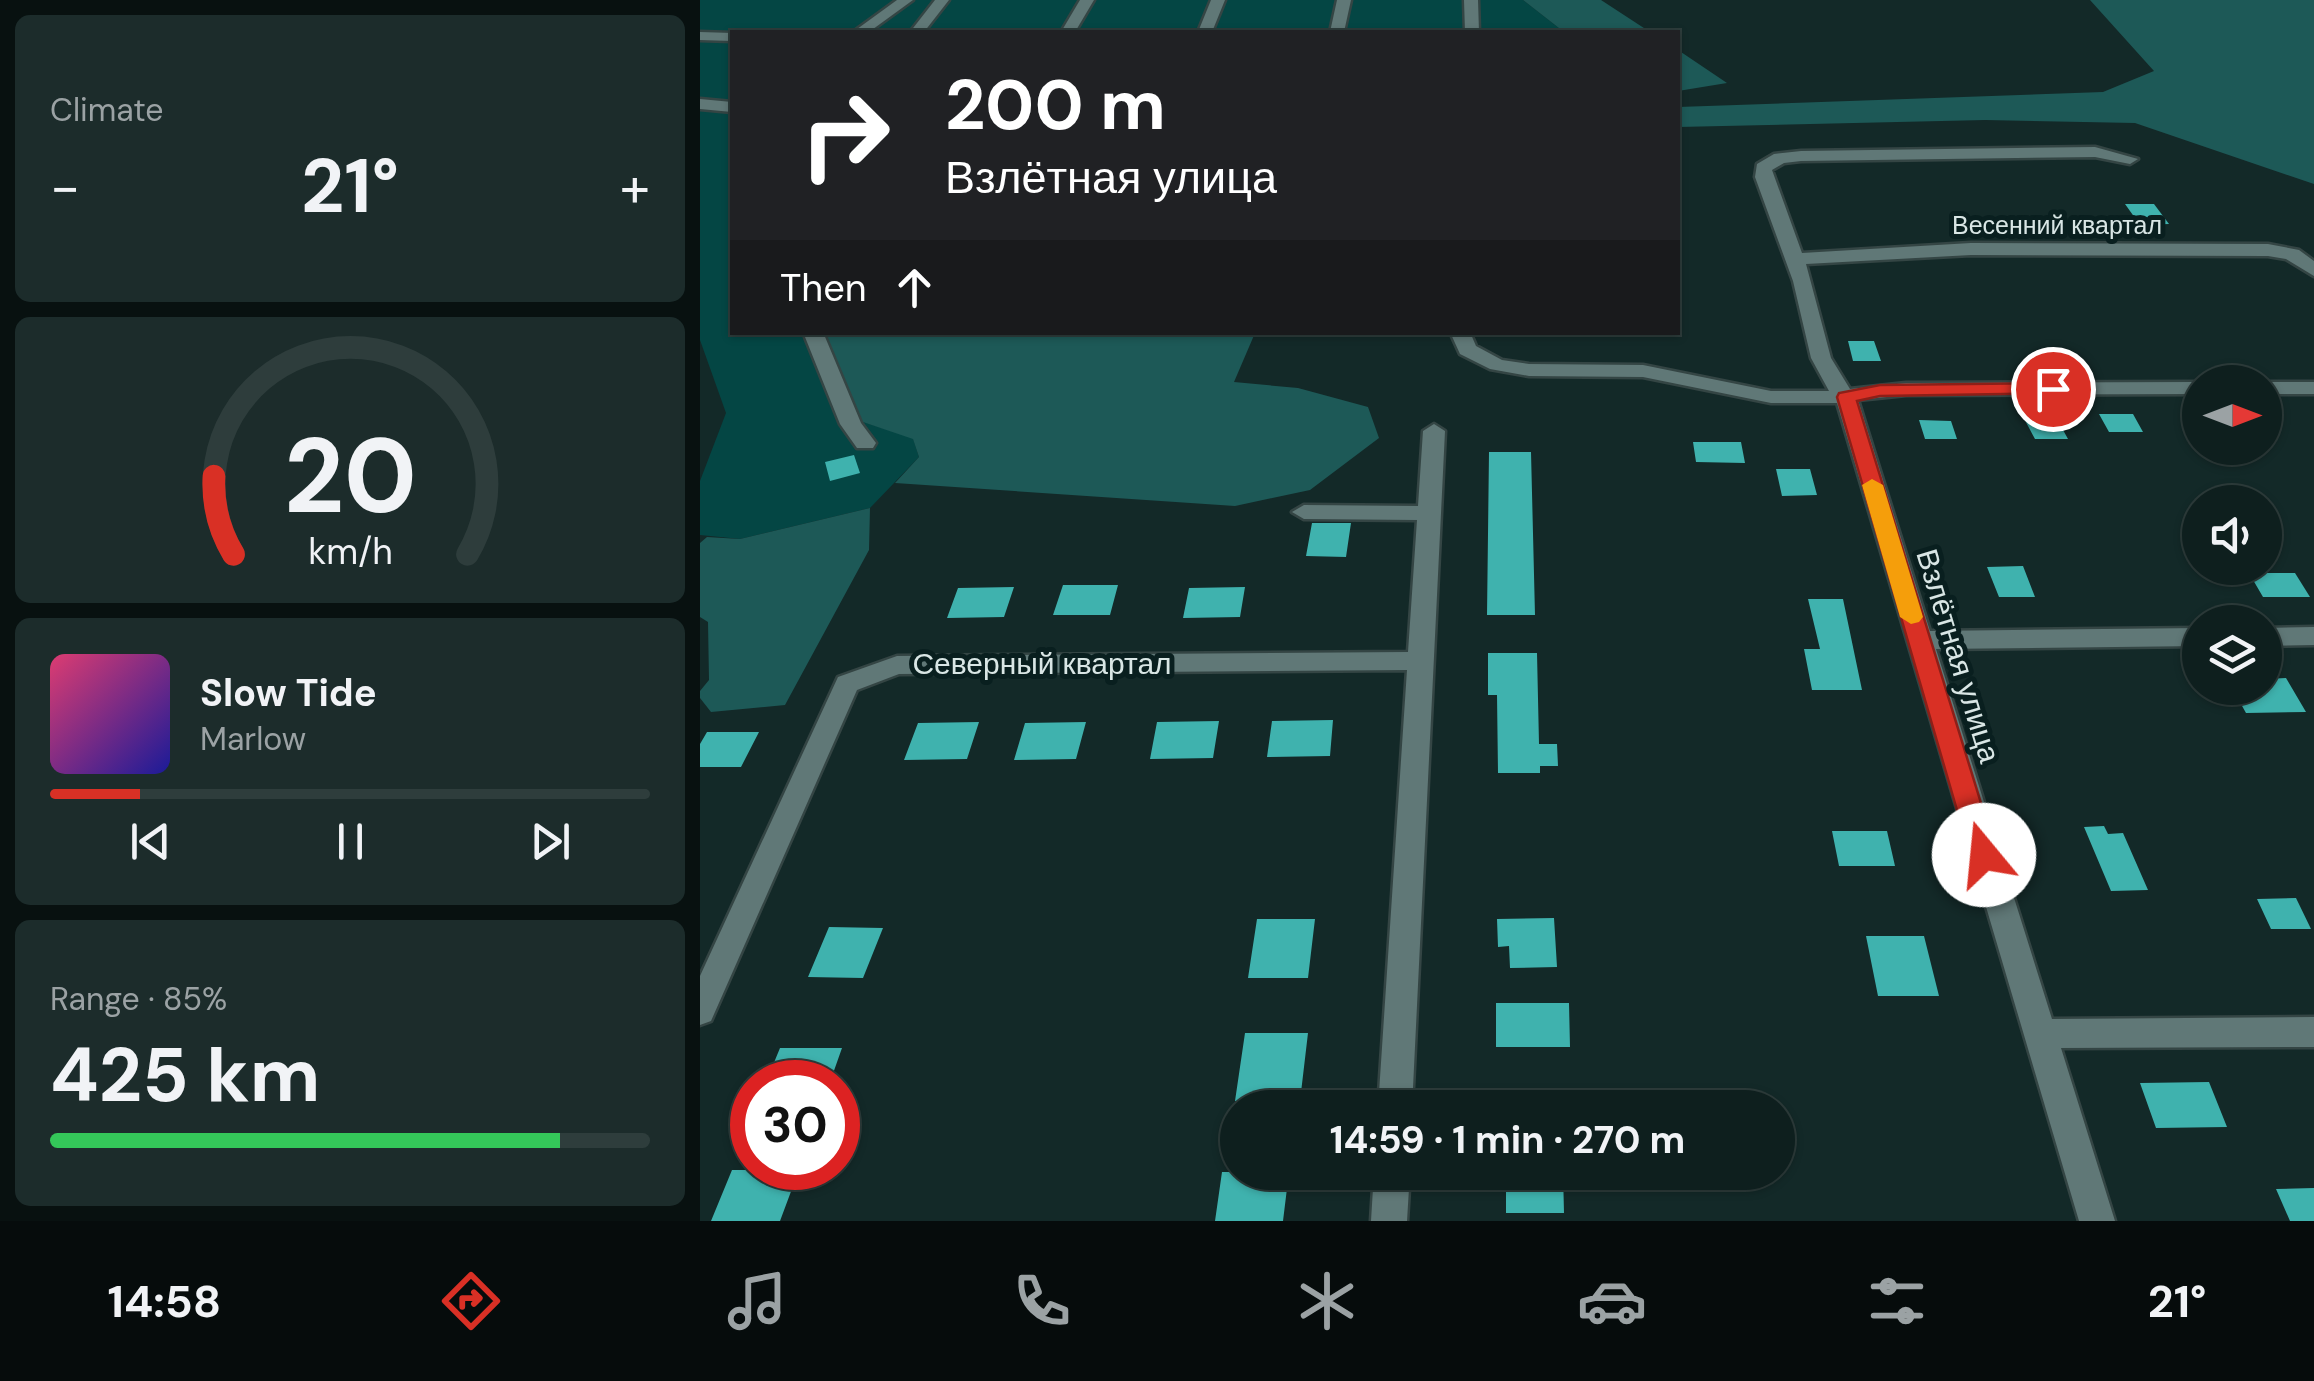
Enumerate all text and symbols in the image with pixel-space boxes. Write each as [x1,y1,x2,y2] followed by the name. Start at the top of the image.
[945,60,1166,151] text: 200 m
[780,70,910,200] icon: right
[50,89,164,131] text: Climate
[301,138,399,235] text: 21°
[945,148,1277,207] text: Взлётная улица
[50,151,80,223] text: −
[620,151,650,223] text: +
[1952,209,2162,242] street label: Весенний квартал
[887,260,942,315] icon: ahead
[780,263,867,313] text: Then
[2011,347,2096,432] pin
[2026,362,2081,417] icon: arrive
[2182,365,2282,465] north arrow
[2182,365,2282,705] map controls
[284,409,416,544] text: 20
[2182,485,2282,585] button: sound
[308,529,392,575] text: km/h
[1907,544,2010,768] street label: Взлётная улица
[2182,605,2282,705] button: layers
[912,644,1172,683] street label: Северный квартал
[200,668,377,718] text: Slow Tide
[200,718,306,760] text: Marlow
[1932,803,2036,907] position arrow
[123,814,178,869] icon: previous
[323,814,378,869] icon: pause
[523,814,578,869] icon: next
[50,978,227,1020] text: Range · 85%
[50,1027,320,1124] text: 425 km
[730,1060,860,1190] speed limit sign: 30
[1330,1115,1685,1165] text: 14:59 · 1 min · 270 m
[436,1266,506,1336] icon: directions
[722,1266,792,1336] icon: music
[1007,1266,1077,1336] icon: phone
[1292,1266,1362,1336] icon: climate
[1577,1266,1647,1336] icon: car
[1862,1266,1932,1336] icon: filters
[108,1272,221,1331] text: 14:58
[2148,1272,2206,1331] text: 21°

